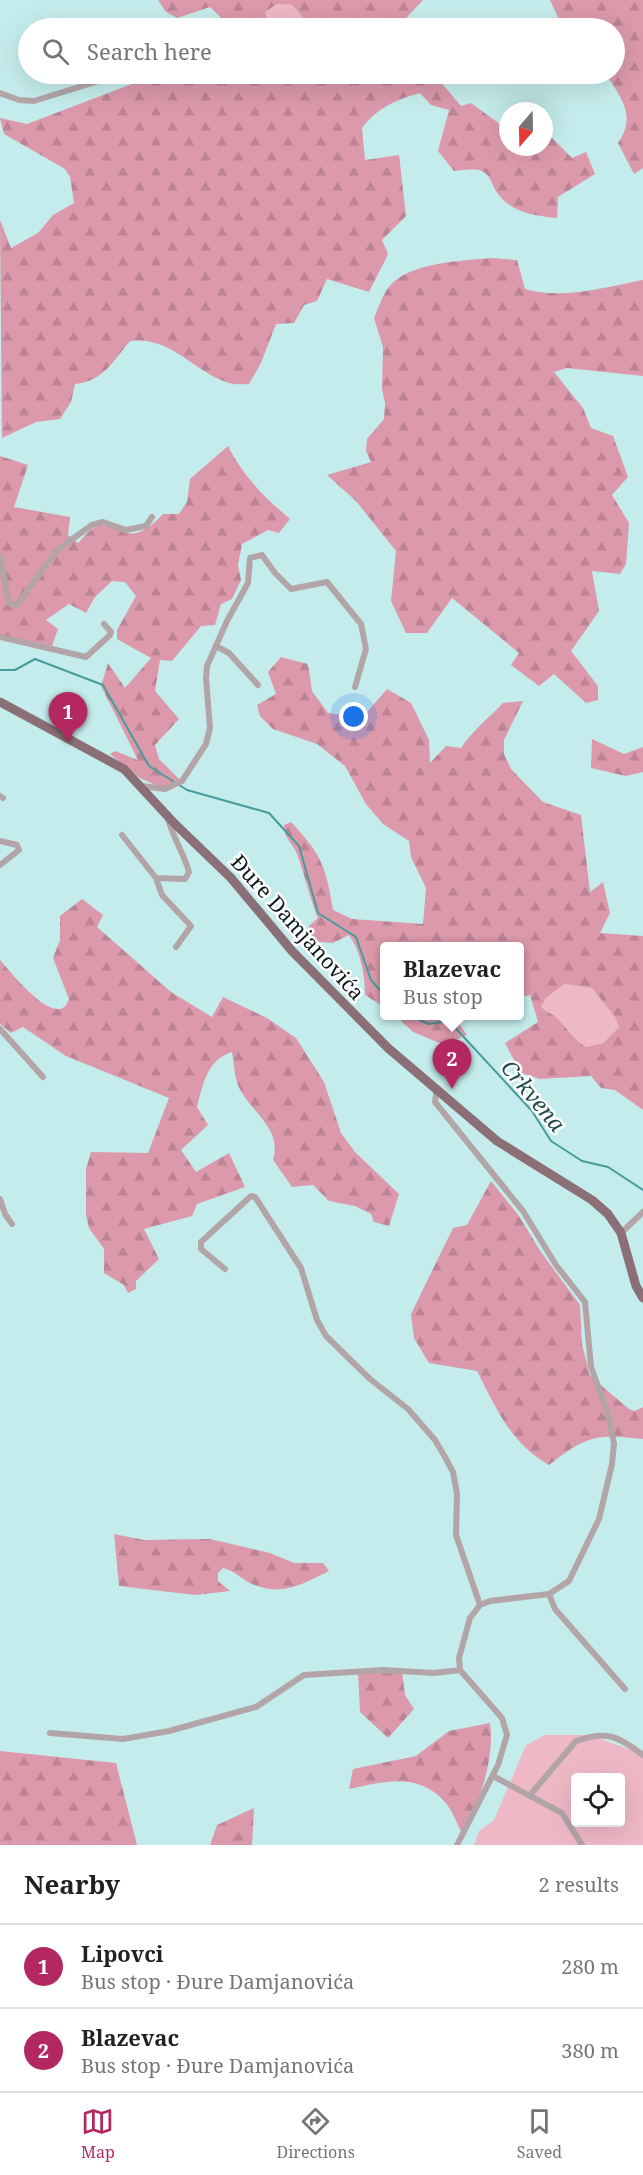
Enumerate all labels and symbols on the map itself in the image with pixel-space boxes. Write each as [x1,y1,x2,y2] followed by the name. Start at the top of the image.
[499,102,553,156] north arrow
[48,692,88,742] pin: 1
[339,702,368,731] your location
[225,848,371,1006] street label: Đure Damjanovića
[432,1040,472,1089] pin: 2
[495,1053,573,1137] water label: Crkvena

